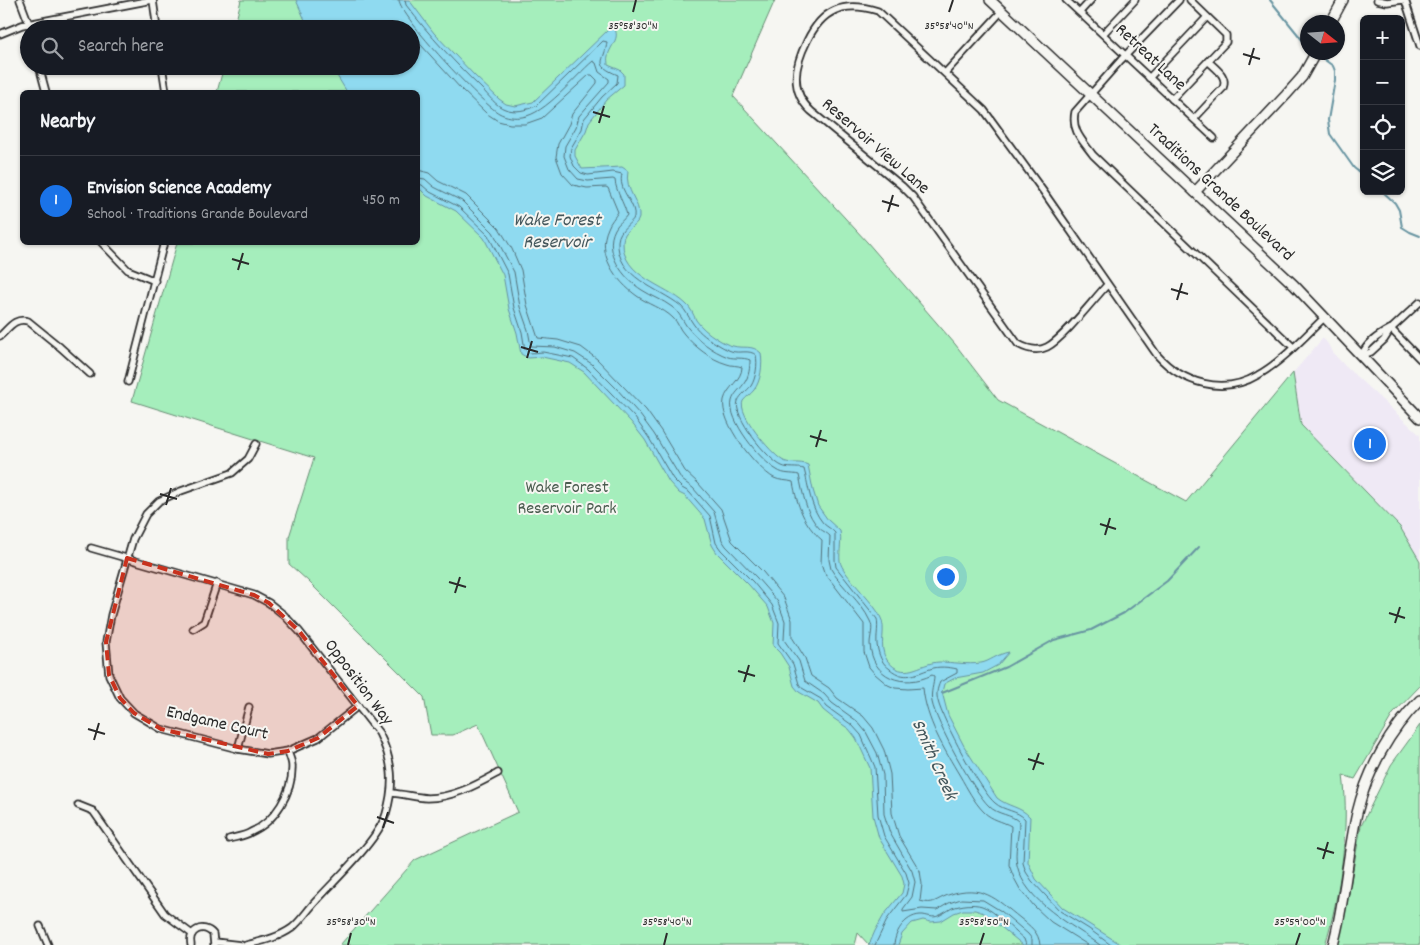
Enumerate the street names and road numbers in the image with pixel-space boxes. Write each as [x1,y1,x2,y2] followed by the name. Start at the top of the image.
[1109,18,1191,98] street label: Retreat Lane
[815,93,935,201] street label: Reservoir View Lane
[1141,118,1299,268] street label: Traditions Grande Boulevard
[317,635,399,732] street label: Opposition Way
[164,700,271,748] street label: Endgame Court

